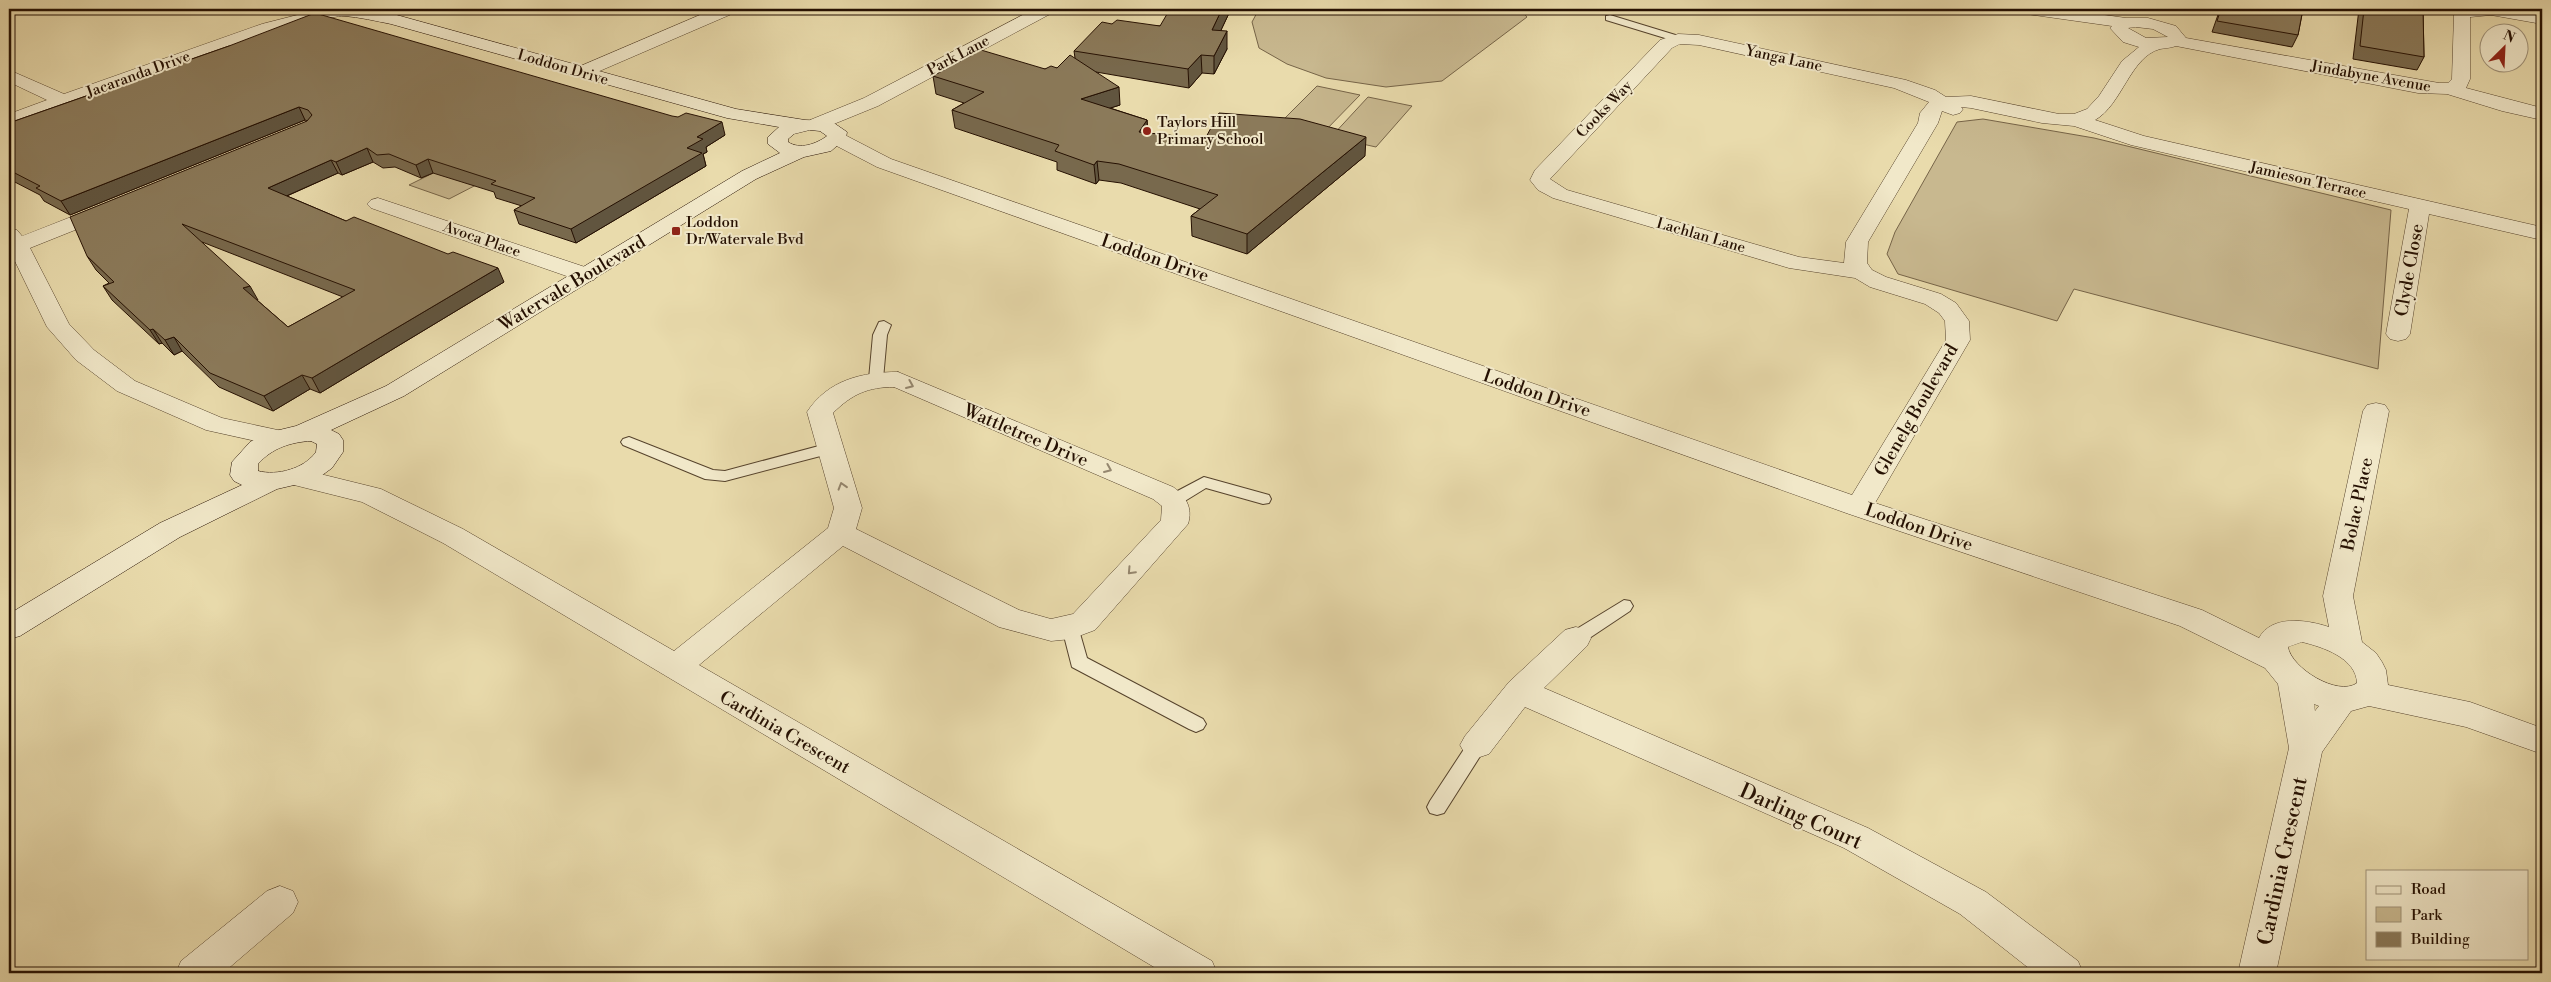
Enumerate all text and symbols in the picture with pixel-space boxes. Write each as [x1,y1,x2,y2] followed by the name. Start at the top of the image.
[2478,22,2528,72] north arrow
[2500,27,2518,48] text: N
[924,31,993,80] street label: Park Lane
[1743,41,1824,76] street label: Yanga Lane
[515,45,611,90] street label: Loddon Drive
[83,47,193,102] street label: Jacaranda Drive
[2308,56,2432,96] street label: Jindabyne Avenue
[1572,76,1637,142] street label: Cooks Way
[1157,113,1264,149] place label: Taylors Hill Primary School
[1141,125,1153,137] marker: Taylors Hill Primary School
[2247,158,2368,203] street label: Jamieson Terrace
[686,213,804,249] place label: Loddon Dr/Watervale Bvd
[1654,214,1748,257] street label: Lachlan Lane
[440,217,523,262] street label: Avoca Place
[2390,222,2429,318] street label: Clyde Close
[670,225,682,237] marker: Loddon Dr/Watervale Bvd
[1098,229,1212,288] street label: Loddon Drive
[494,230,651,337] street label: Watervale Boulevard
[1869,339,1964,481] street label: Glenelg Boulevard
[1480,364,1594,423] street label: Loddon Drive
[905,379,914,390] one-way arrow
[959,398,1092,472] street label: Wattletree Drive
[2336,455,2379,554] street label: Bolac Place
[1103,463,1112,474] one-way arrow
[838,483,848,491] one-way arrow
[1862,498,1976,557] street label: Loddon Drive
[1128,566,1137,575] one-way arrow
[715,686,855,779] street label: Cardinia Crescent
[2252,774,2314,948] street label: Cardinia Crescent
[1735,778,1867,856] street label: Darling Court
[2366,870,2528,960] legend
[2411,880,2446,899] text: Road
[2411,906,2443,925] text: Park
[2410,930,2470,949] text: Building

